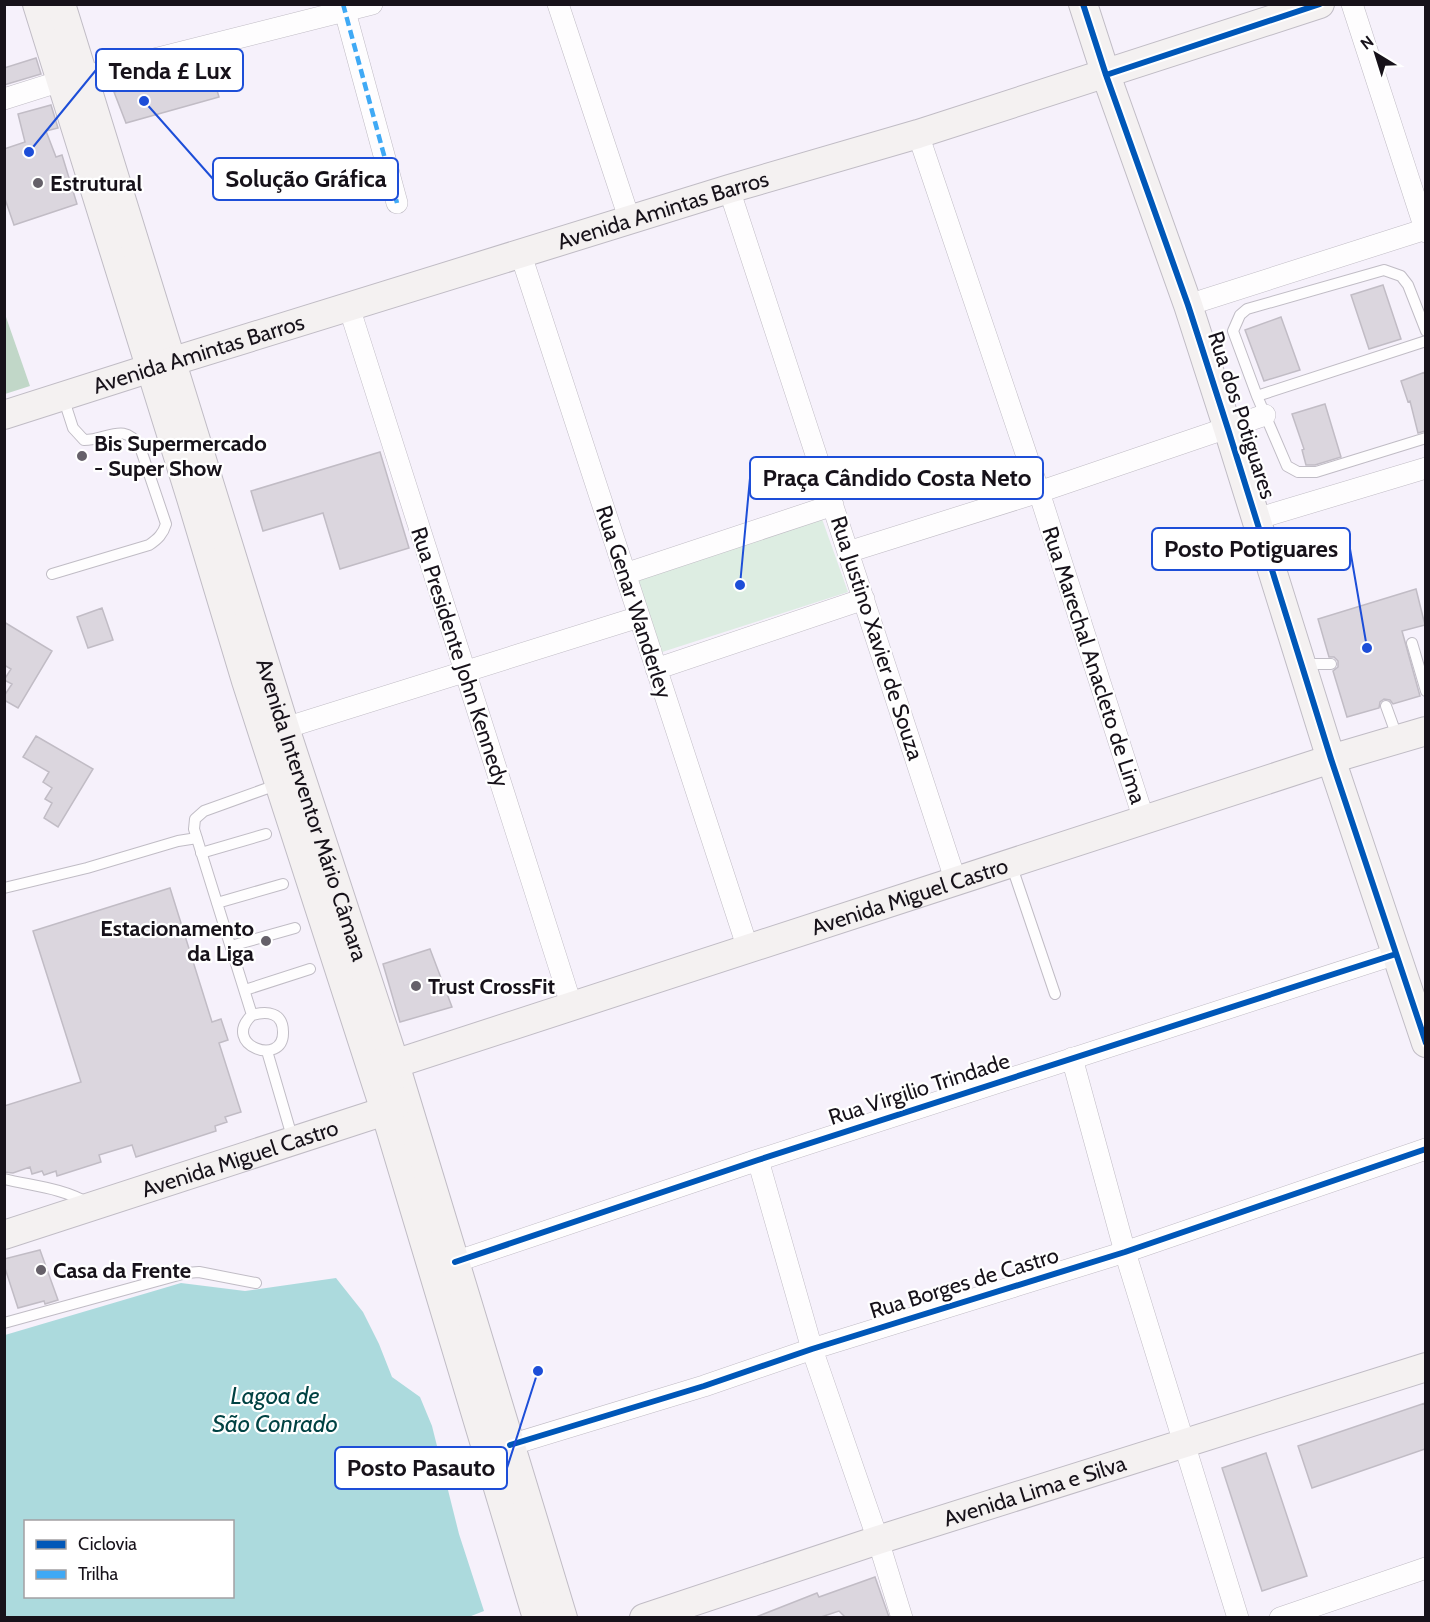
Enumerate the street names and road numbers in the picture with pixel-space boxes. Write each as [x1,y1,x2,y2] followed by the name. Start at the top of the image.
[554,165,772,255] street label: Avenida Amintas Barros
[90,308,307,399] street label: Avenida Amintas Barros
[1202,328,1282,502] street label: Rua dos Potiguares
[590,502,678,702] street label: Rua Genar Wanderley
[825,512,929,764] street label: Rua Justino Xavier de Souza
[405,523,515,791] street label: Rua Presidente John Kennedy
[1036,523,1152,807] street label: Rua Marechal Anacleto de Lima
[251,655,374,965] street label: Avenida Interventor Mário Câmara
[808,852,1011,941] street label: Avenida Miguel Castro
[825,1047,1013,1131] street label: Rua Virgilio Trindade
[138,1114,342,1203] street label: Avenida Miguel Castro
[866,1241,1062,1325] street label: Rua Borges de Castro
[940,1449,1130,1532] street label: Avenida Lima e Silva

